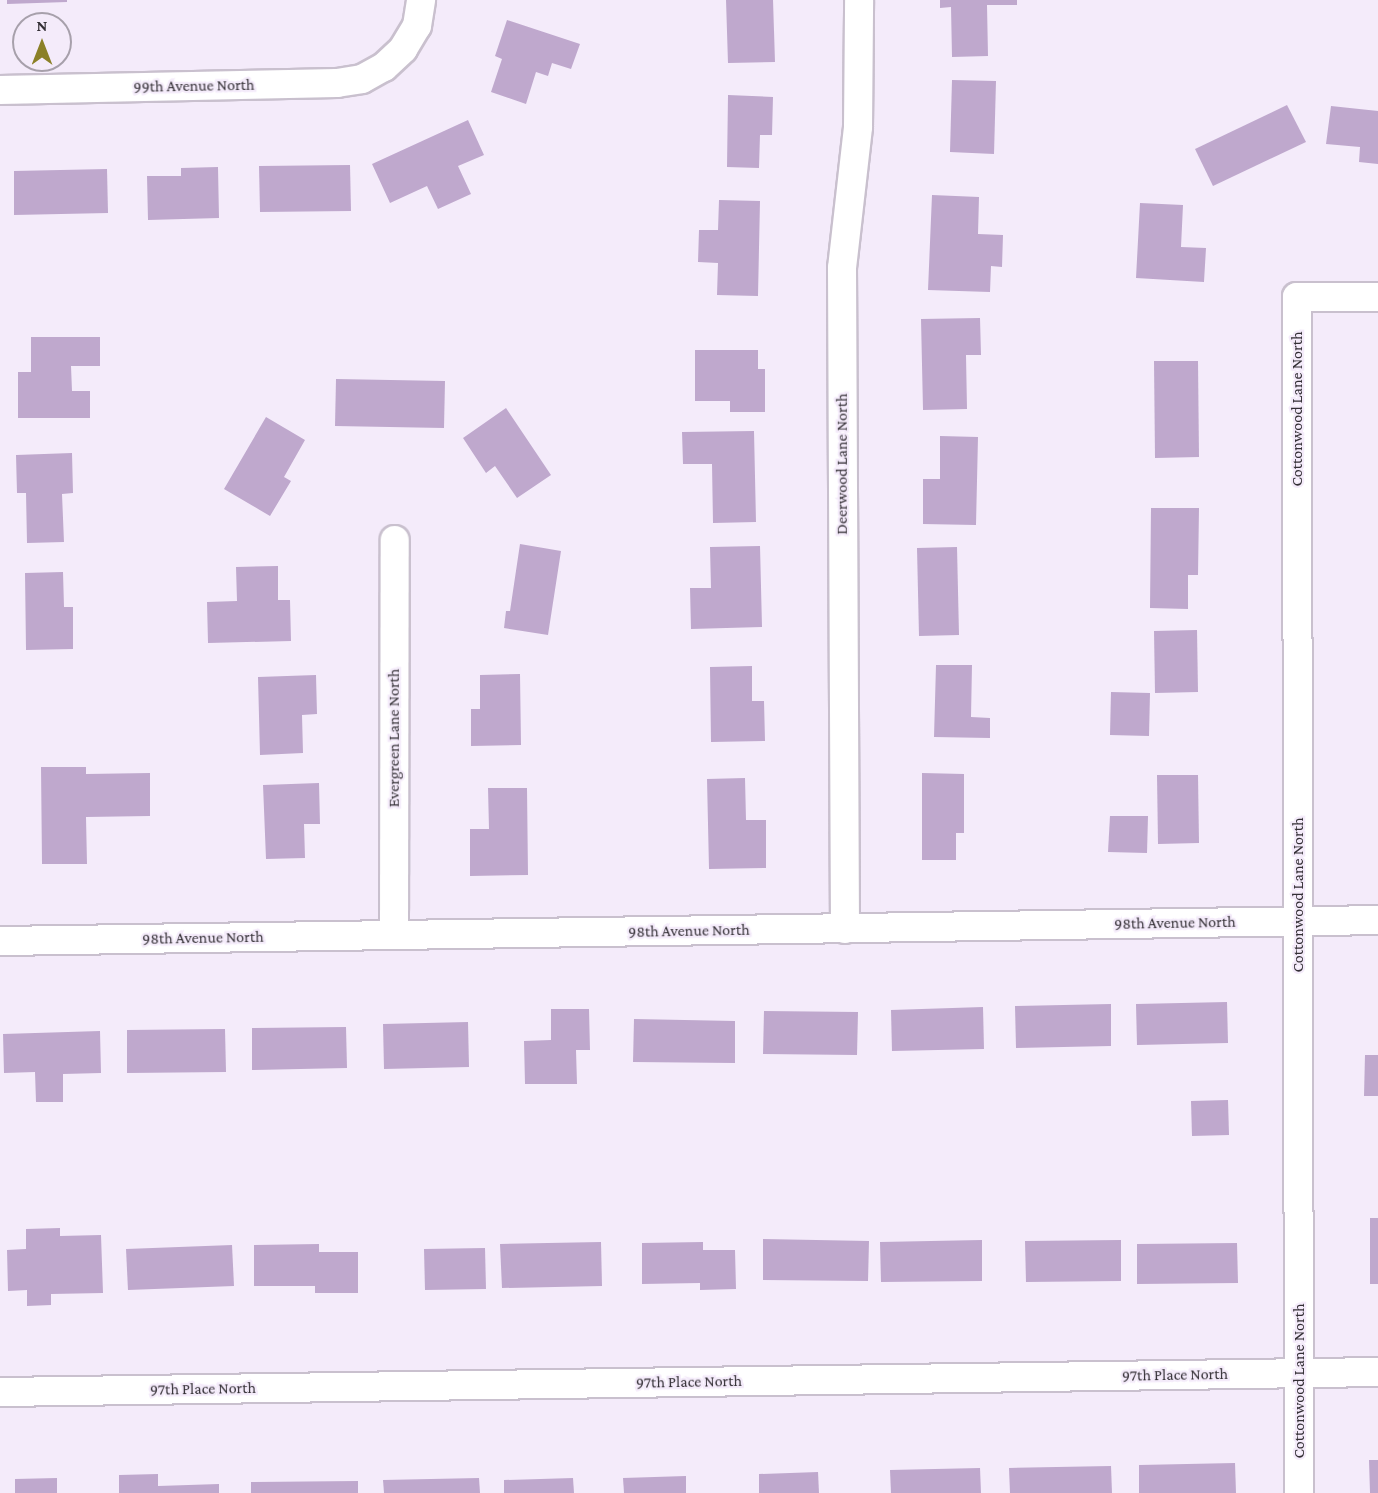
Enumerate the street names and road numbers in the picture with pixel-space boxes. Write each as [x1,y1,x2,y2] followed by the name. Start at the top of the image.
[133,75,255,97] street label: 99th Avenue North
[1287,331,1307,487] street label: Cottonwood Lane North
[832,393,852,535] street label: Deerwood Lane North
[384,669,404,807] street label: Evergreen Lane North
[1288,817,1308,973] street label: Cottonwood Lane North
[1114,912,1236,934] street label: 98th Avenue North
[628,920,750,942] street label: 98th Avenue North
[142,927,264,949] street label: 98th Avenue North
[1289,1303,1309,1459] street label: Cottonwood Lane North
[1122,1364,1228,1386] street label: 97th Place North
[636,1371,742,1393] street label: 97th Place North
[150,1378,256,1400] street label: 97th Place North

